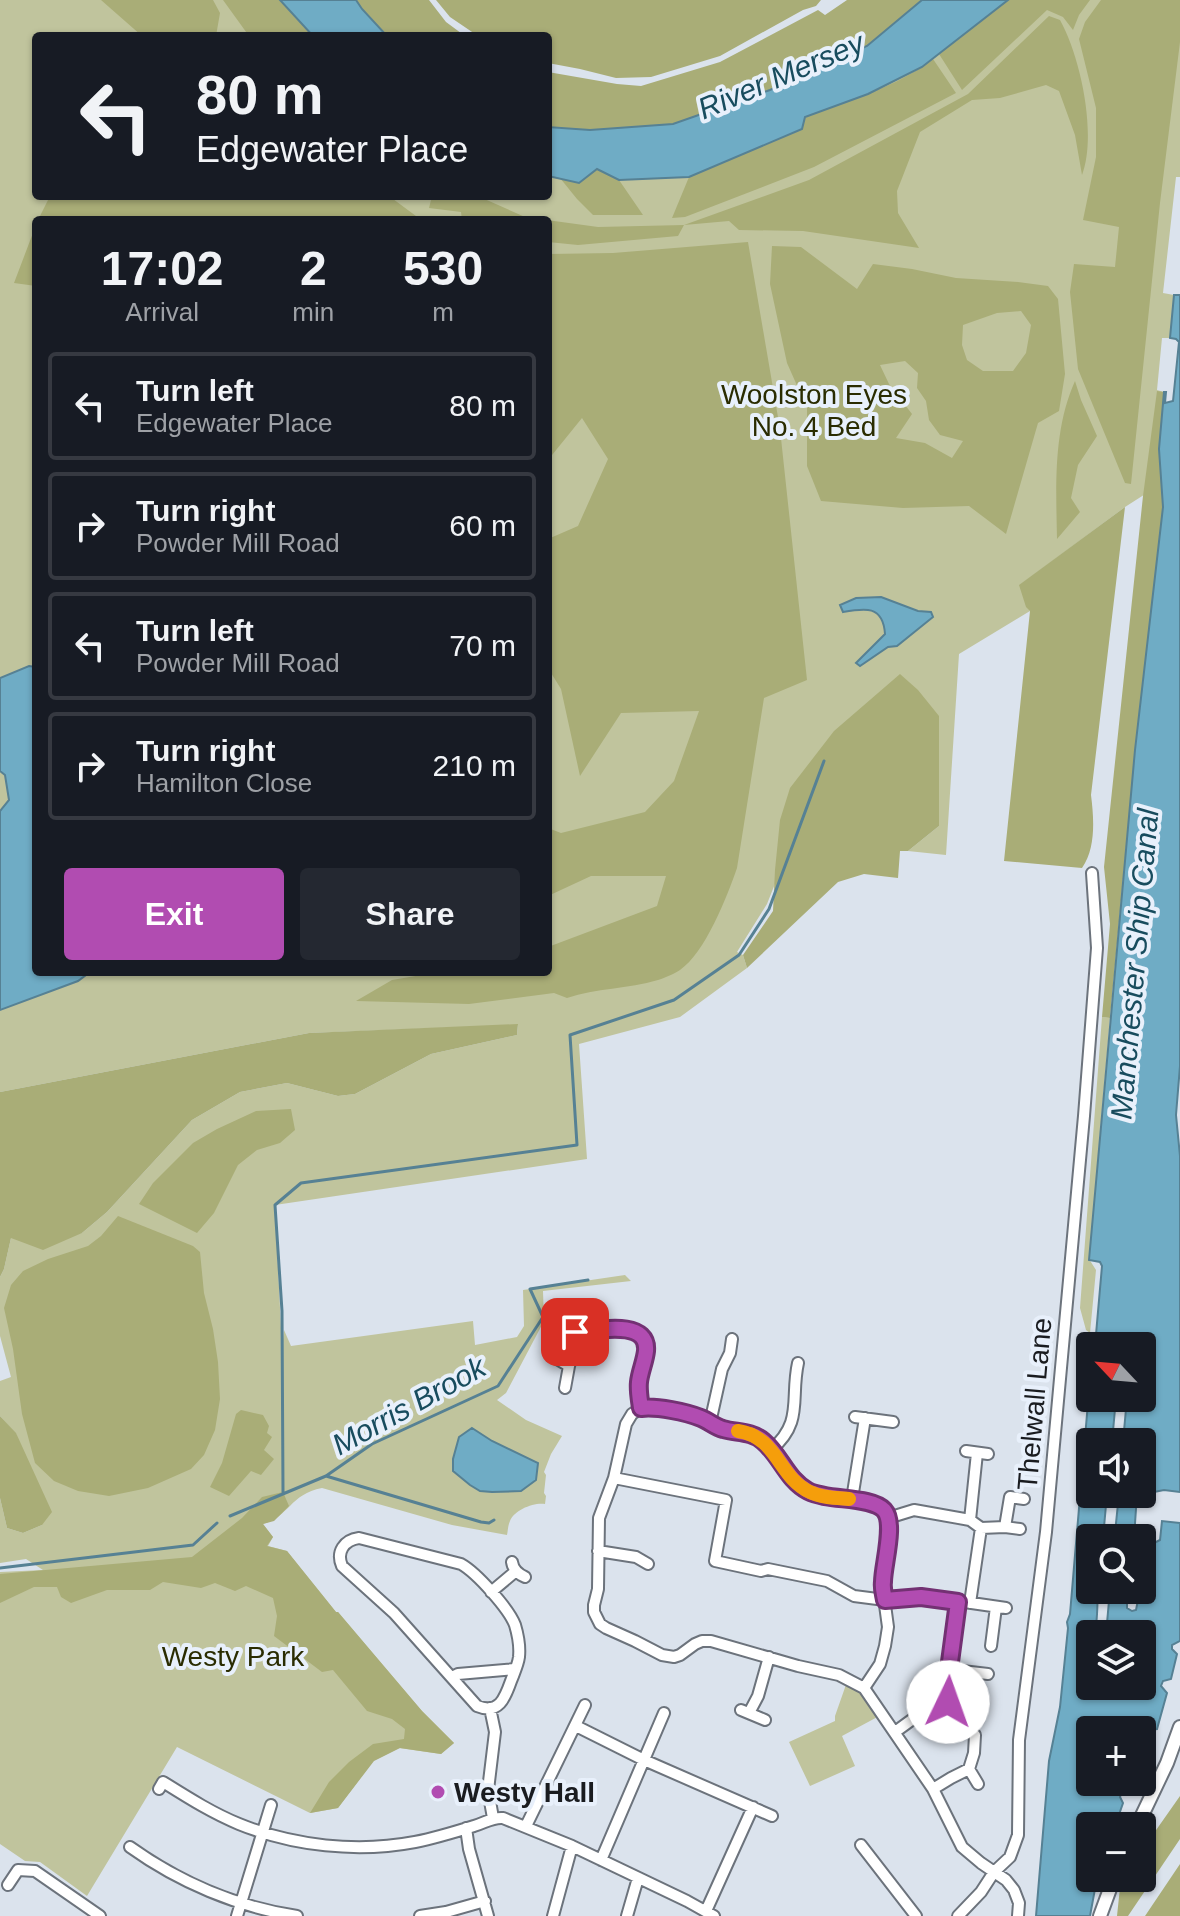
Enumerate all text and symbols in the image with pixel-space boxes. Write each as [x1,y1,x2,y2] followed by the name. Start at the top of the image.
[693,25,870,125] water label: River Mersey
[196,63,324,126] text: 80 m
[64,64,168,168] icon: left
[196,129,468,170] text: Edgewater Place
[101,242,224,295] text: 17:02
[300,242,327,295] text: 2
[403,242,483,295] text: 530
[125,297,199,327] text: Arrival
[292,297,334,327] text: min
[432,297,454,327] text: m
[136,374,254,407] text: Turn left
[721,379,907,442] park label: Woolston Eyes No. 4 Bed
[68,384,112,428] icon: left
[449,389,516,422] text: 80 m
[136,408,333,438] text: Edgewater Place
[136,494,275,527] text: Turn right
[68,504,112,548] icon: right
[449,509,516,542] text: 60 m
[136,528,340,558] text: Powder Mill Road
[136,614,254,647] text: Turn left
[68,624,112,668] icon: left
[449,629,516,662] text: 70 m
[136,648,340,678] text: Powder Mill Road
[136,734,275,767] text: Turn right
[68,744,112,788] icon: right
[433,749,516,782] text: 210 m
[136,768,312,798] text: Hamilton Close
[1104,806,1165,1121] water label: Manchester Ship Canal
[64,868,284,960] button: Exit
[300,868,520,960] button: Share
[541,1298,609,1366] pin
[553,1310,597,1354] icon: arrive
[1012,1317,1057,1491] street label: Thelwall Lane
[1076,1332,1156,1412] north arrow
[1076,1332,1156,1892] map controls
[326,1349,493,1461] water label: Morris Brook
[1076,1428,1156,1508] button: sound
[1076,1524,1156,1604] button: search
[1076,1620,1156,1700] button: layers
[162,1641,305,1672] park label: Westy Park
[906,1660,990,1744] position arrow
[1076,1716,1156,1796] button: +
[454,1777,595,1808] place label: Westy Hall
[429,1783,447,1801] marker: Westy Hall
[1076,1812,1156,1892] button: −

